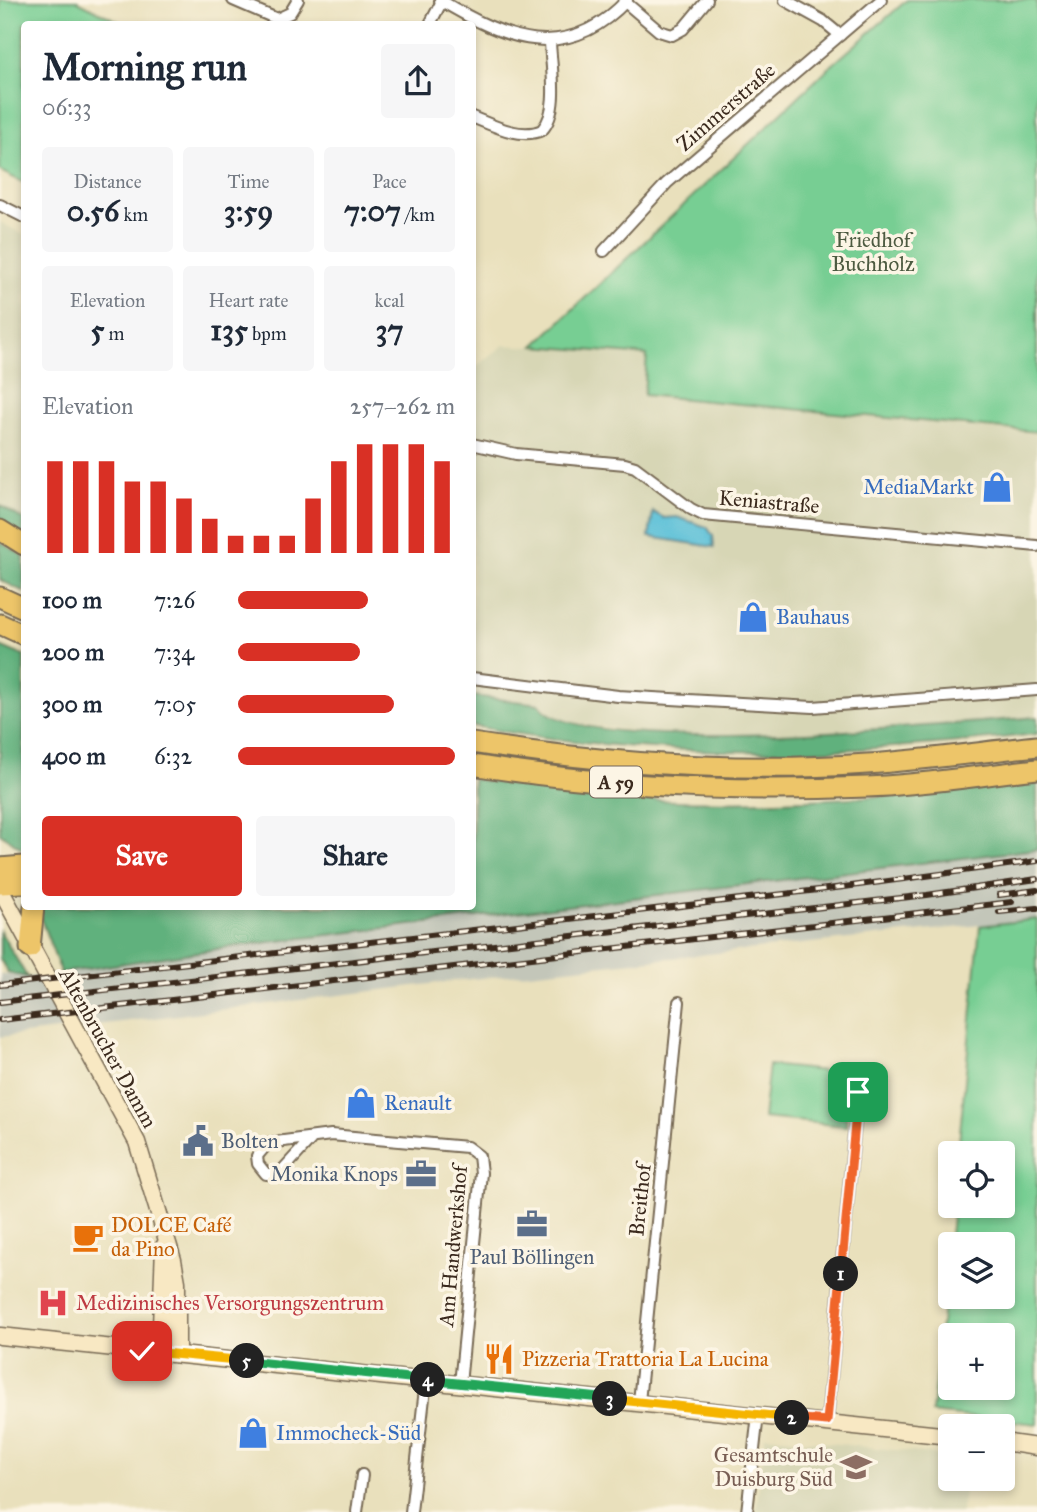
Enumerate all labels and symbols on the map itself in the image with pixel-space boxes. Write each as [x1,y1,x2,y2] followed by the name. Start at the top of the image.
[671,57,781,157] street label: Zimmerstraße
[831,227,915,277] park label: Friedhof Buchholz
[980,470,1014,504] shop icon: MediaMarkt
[863,474,975,500] place label: MediaMarkt
[718,485,821,519] street label: Keniastraße
[736,600,770,634] shop icon: Bauhaus
[776,604,849,630] place label: Bauhaus
[590,766,642,797] road number: A 59
[53,963,163,1133] street label: Altenbrucher Damm
[828,1062,888,1122] pin
[344,1086,378,1120] shop icon: Renault
[384,1090,452,1116] place label: Renault
[181,1124,215,1158] public building icon: Bolten
[221,1128,279,1154] place label: Bolten
[404,1157,438,1191] office icon: Monika Knops
[623,1160,657,1238] street label: Breithof
[270,1161,398,1187] place label: Monika Knops
[433,1161,473,1329] street label: Am Handwerkshof
[515,1207,549,1241] office icon: Paul Böllingen
[111,1212,232,1262] place label: DOLCE Café da Pino
[71,1220,105,1254] cafe icon: DOLCE Café da Pino
[470,1244,594,1270] place label: Paul Böllingen
[824,1256,858,1292] pin: 1
[36,1286,70,1320] hospital icon: Medizinisches Versorgungszentrum
[76,1290,384,1316] place label: Medizinisches Versorgungszentrum
[112,1321,172,1381] pin
[482,1342,516,1376] restaurant icon: Pizzeria Trattoria La Lucina
[230,1344,264,1378] pin: 5
[522,1346,769,1372] place label: Pizzeria Trattoria La Lucina
[410,1362,446,1398] pin: 4
[592,1382,628,1416] pin: 3
[774,1400,810,1436] pin: 2
[236,1416,270,1450] shop icon: Immocheck-Süd
[276,1420,422,1446] place label: Immocheck-Süd
[714,1442,833,1492] place label: Gesamtschule Duisburg Süd
[839,1450,873,1484] school or university icon: Gesamtschule Duisburg Süd

